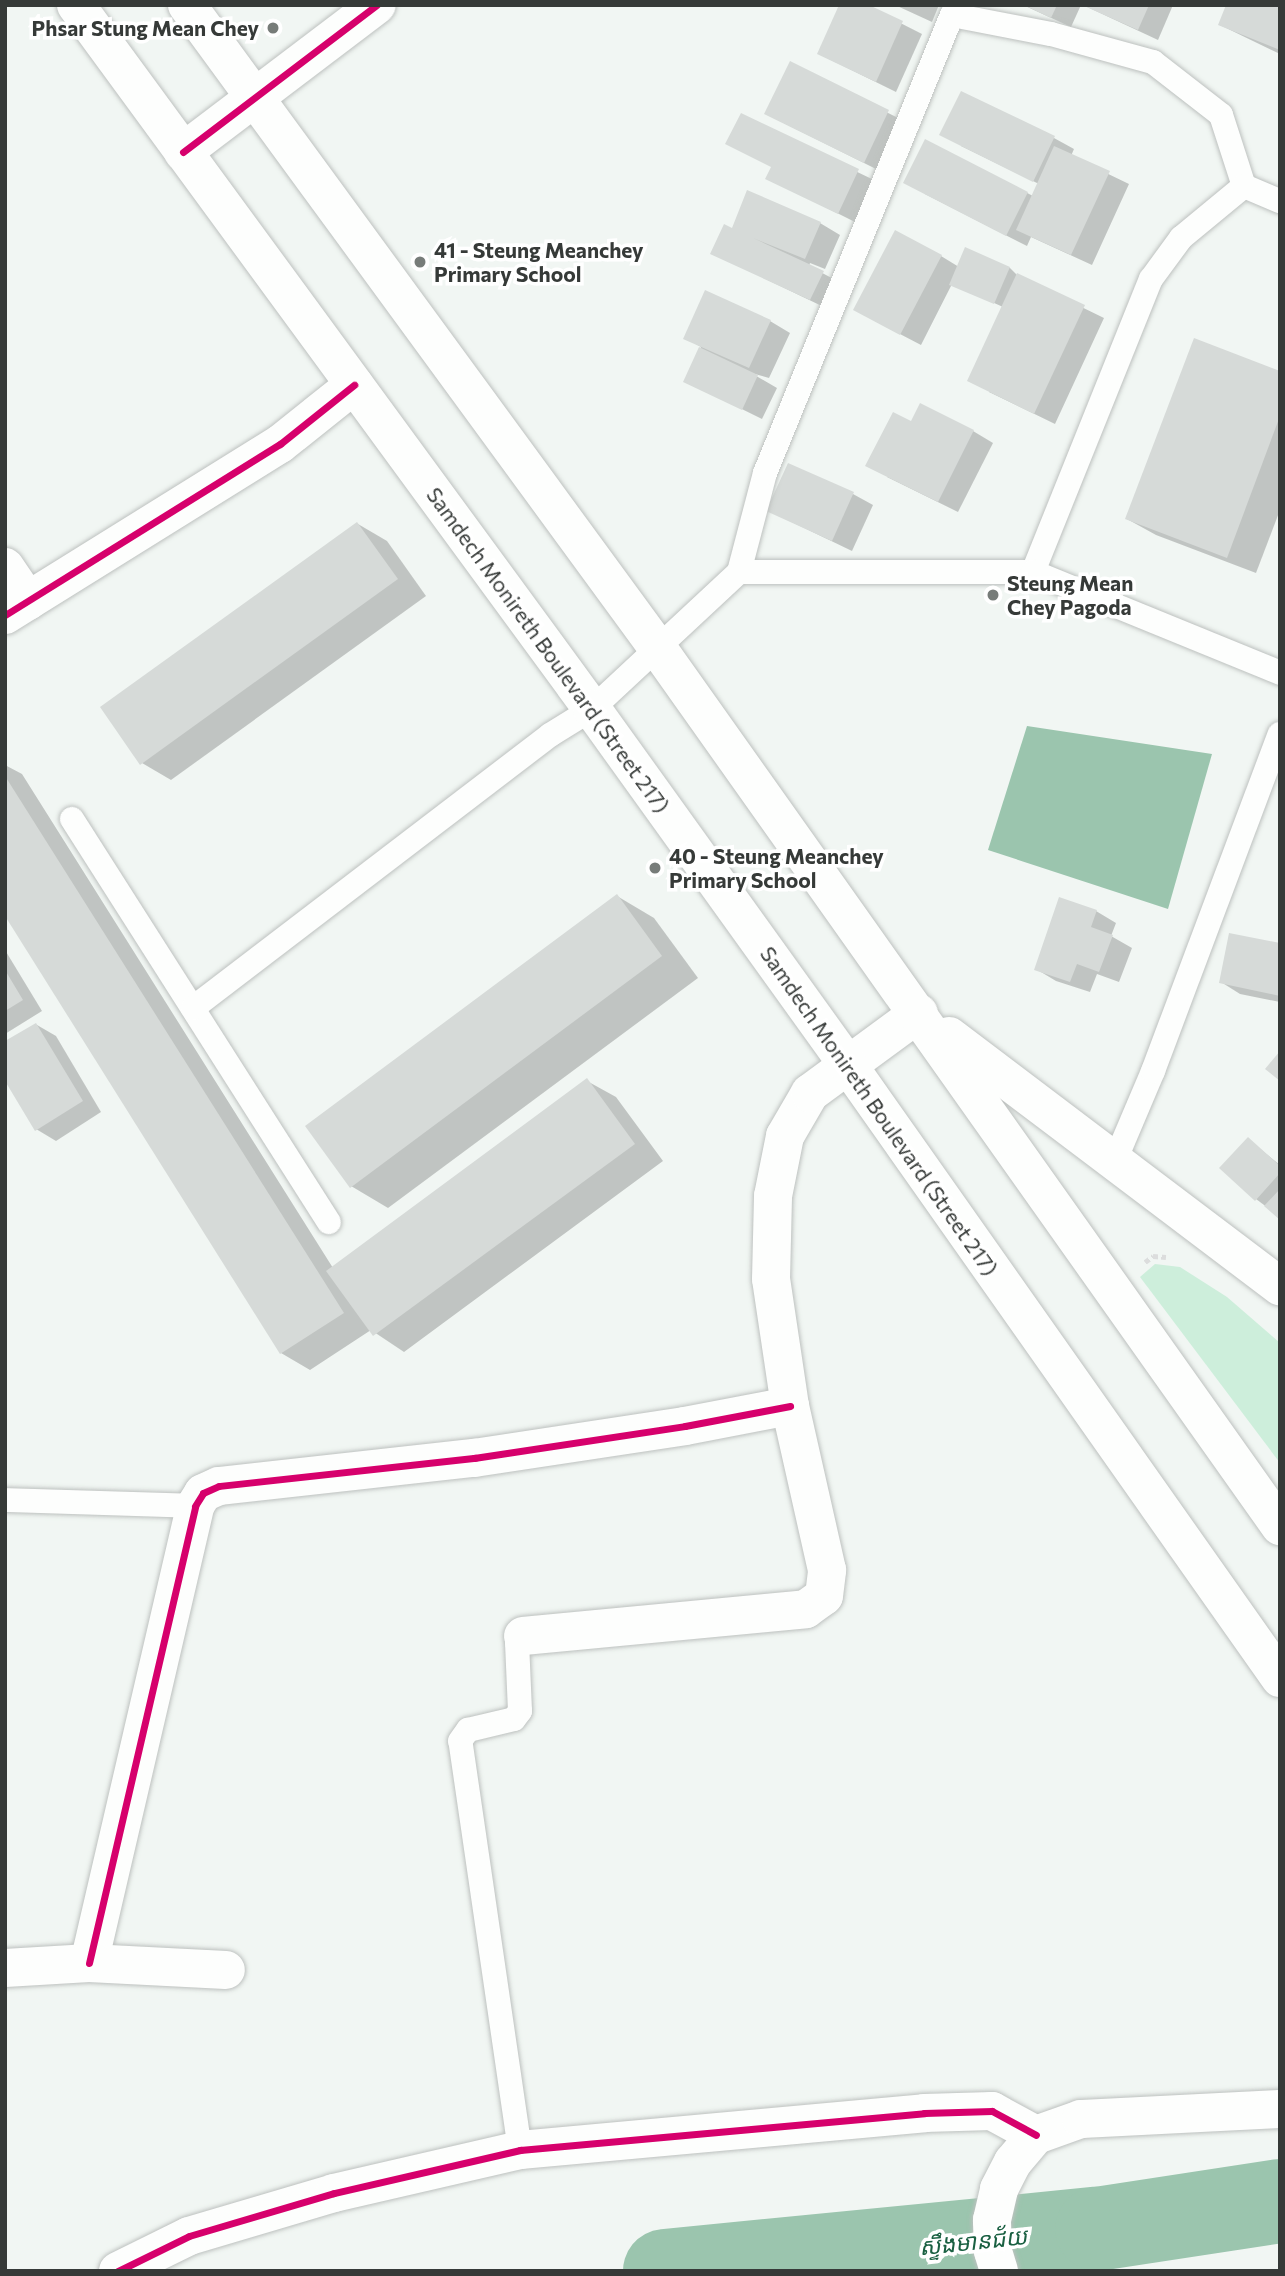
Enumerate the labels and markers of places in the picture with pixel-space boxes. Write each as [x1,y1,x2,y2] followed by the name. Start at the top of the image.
[32,15,259,41] place label: Phsar Stung Mean Chey
[265,20,281,36] marker: Phsar Stung Mean Chey
[434,237,644,287] place label: 41 - Steung Meanchey Primary School
[412,254,428,270] marker: 41 - Steung Meanchey Primary School
[1007,570,1133,620] place label: Steung Mean Chey Pagoda
[985,587,1001,603] marker: Steung Mean Chey Pagoda
[669,843,884,893] place label: 40 - Steung Meanchey Primary School
[647,860,663,876] marker: 40 - Steung Meanchey Primary School

